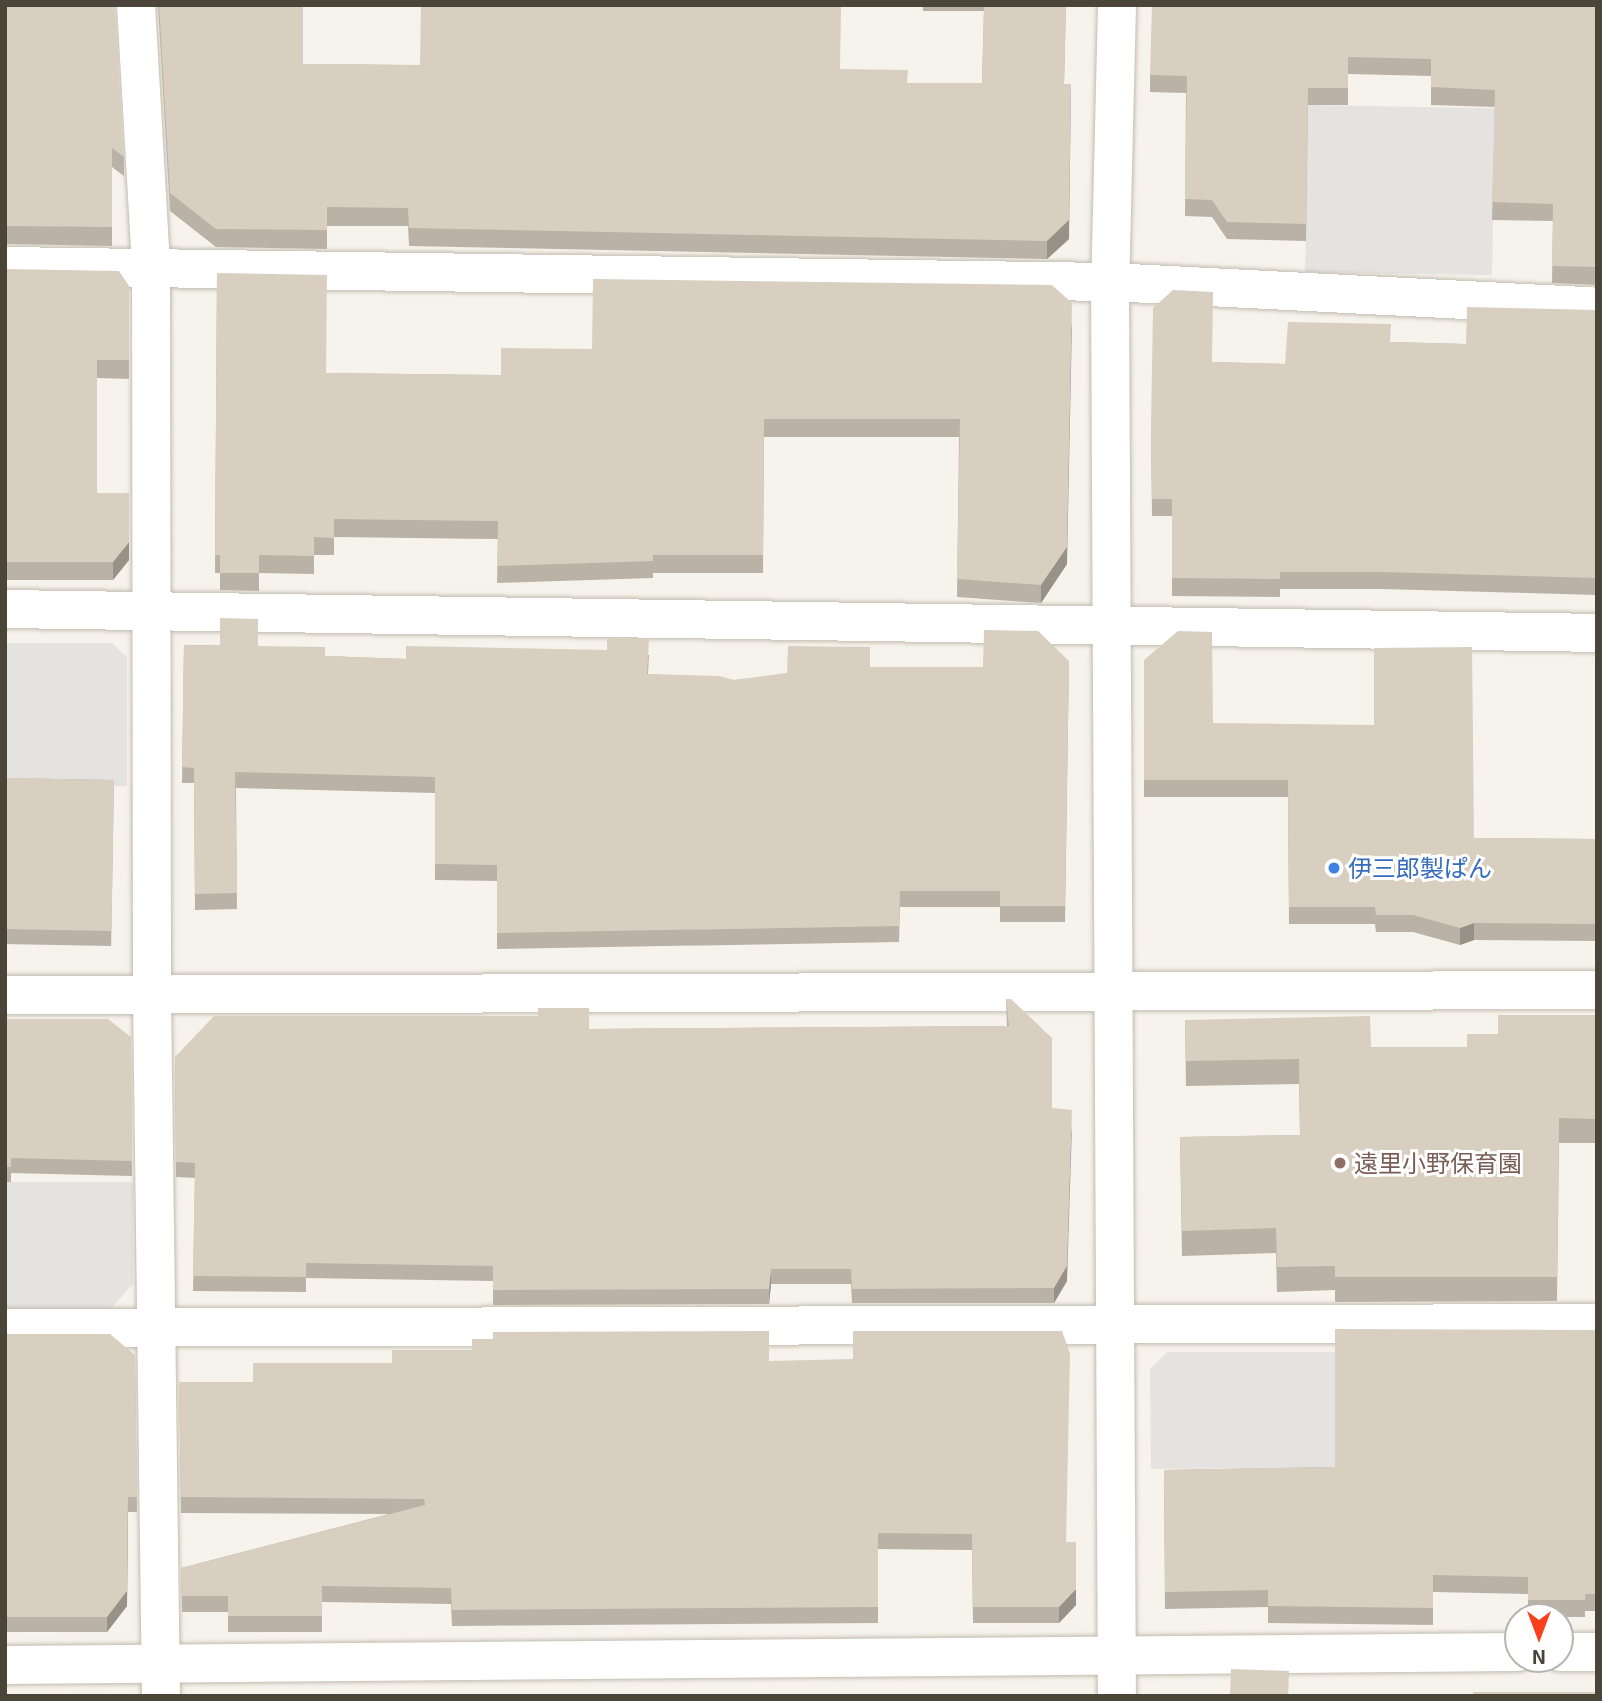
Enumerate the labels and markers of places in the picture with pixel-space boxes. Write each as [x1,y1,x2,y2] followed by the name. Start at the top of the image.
[1348,854,1492,882] place label: 伊三郎製ぱん
[1326,860,1342,876] marker: 伊三郎製ぱん
[1354,1149,1522,1177] place label: 遠里小野保育園
[1332,1155,1348,1171] marker: 遠里小野保育園

